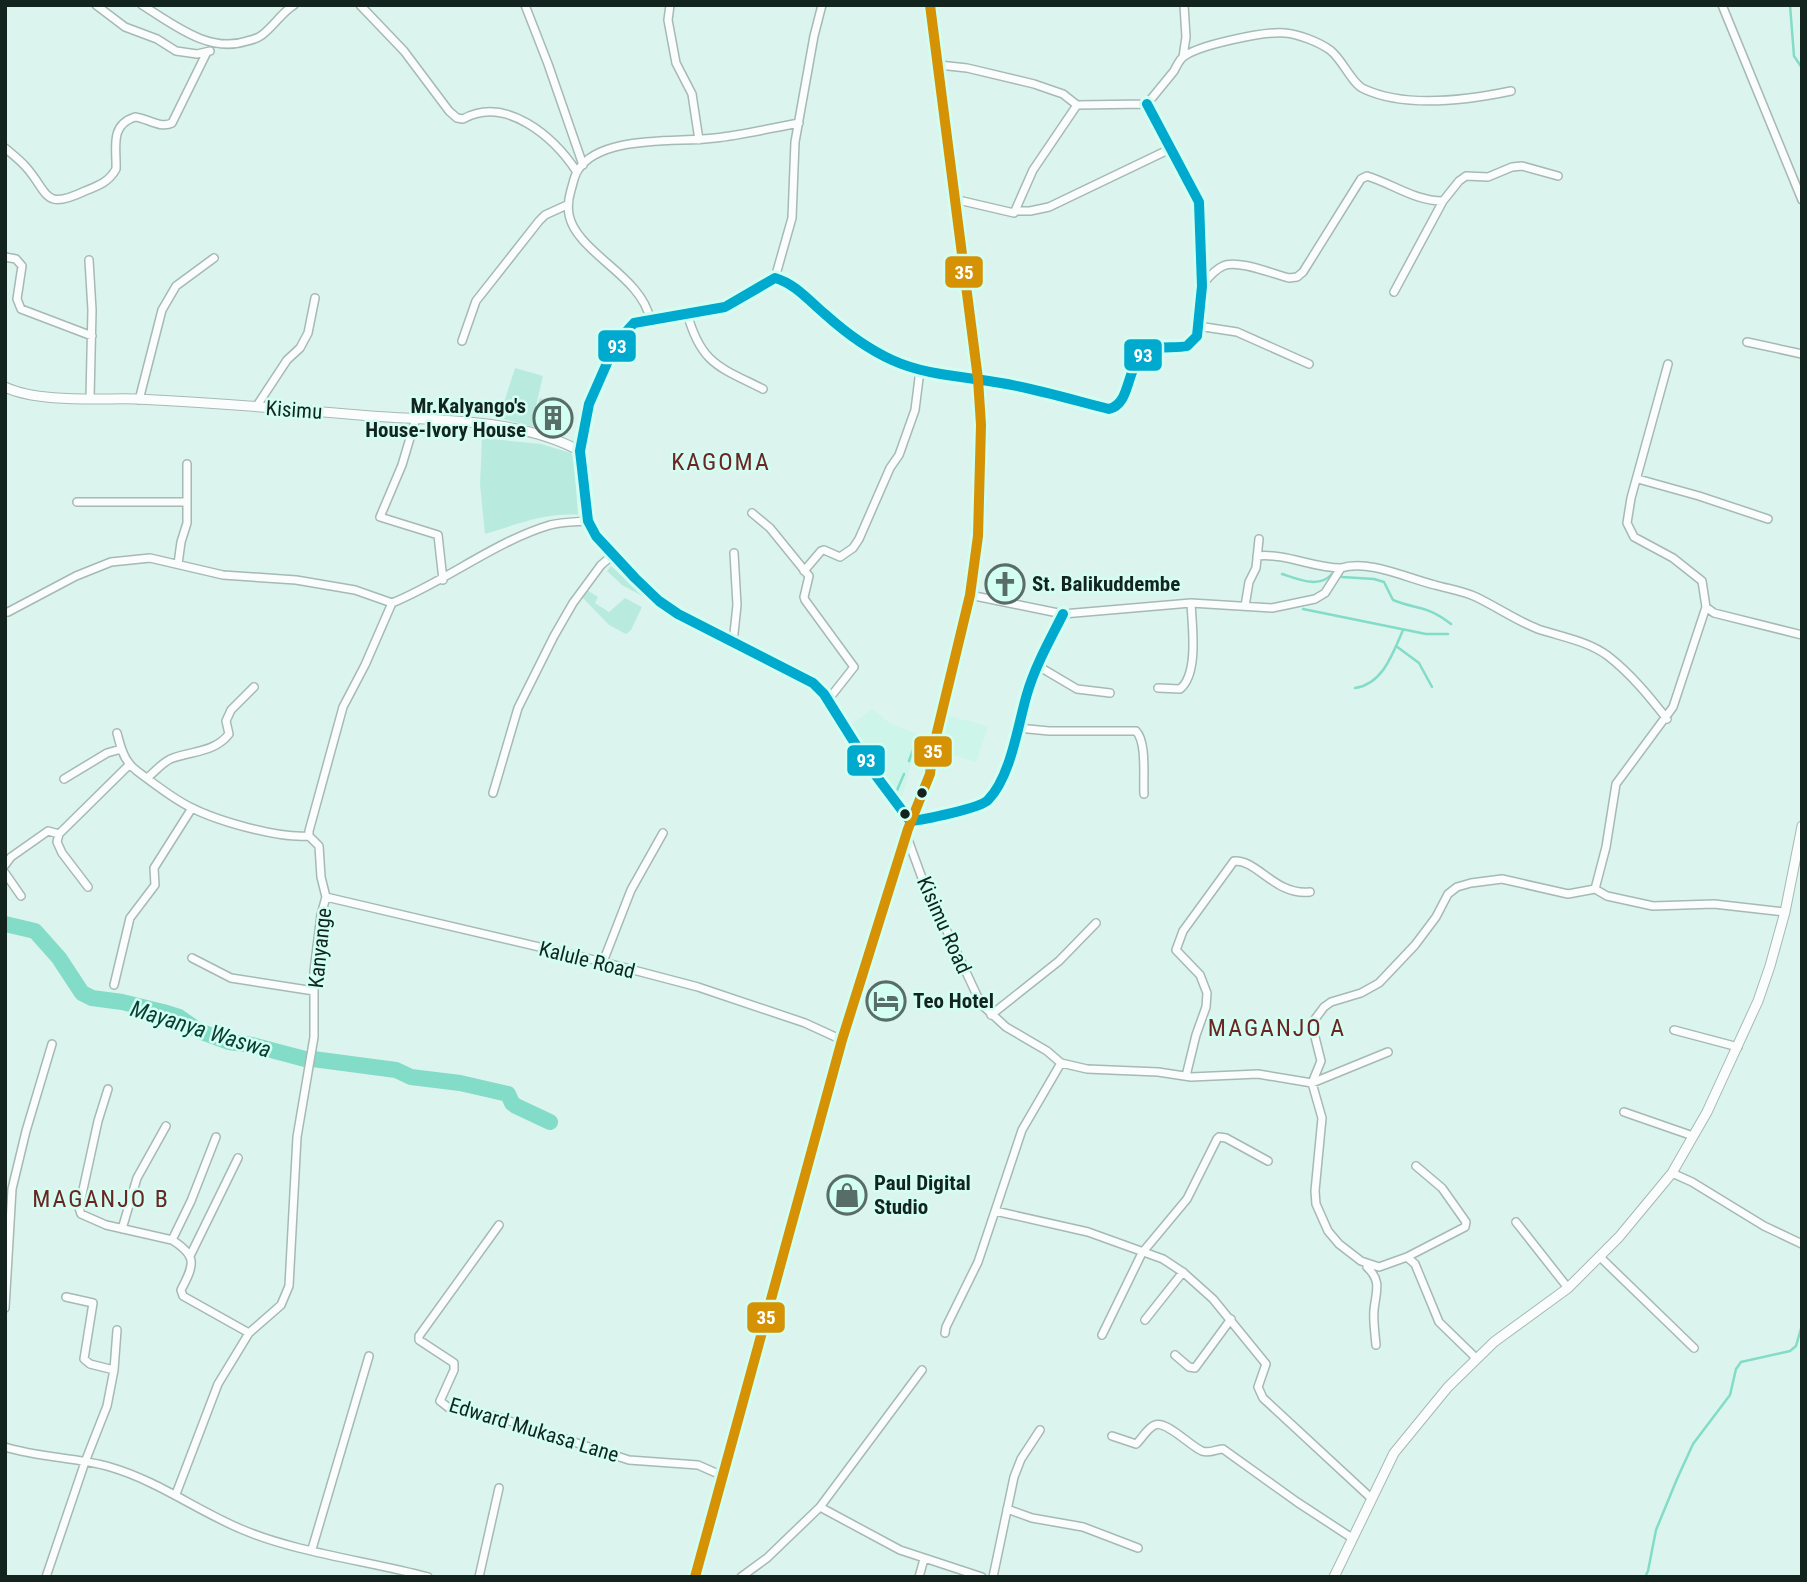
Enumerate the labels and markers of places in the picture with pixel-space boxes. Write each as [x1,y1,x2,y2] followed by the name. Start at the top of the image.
[365,394,526,442] place label: Mr.Kalyango's House-Ivory House
[532,397,574,439] building icon: Mr.Kalyango's House-Ivory House
[984,563,1026,605] church icon: St. Balikuddembe
[1032,572,1180,596] place label: St. Balikuddembe
[915,786,929,800] unlabelled marker
[898,807,912,821] unlabelled marker
[865,980,907,1022] hotel icon: Teo Hotel
[913,989,994,1013] place label: Teo Hotel
[874,1171,971,1219] place label: Paul Digital Studio
[826,1174,868,1216] shop icon: Paul Digital Studio

